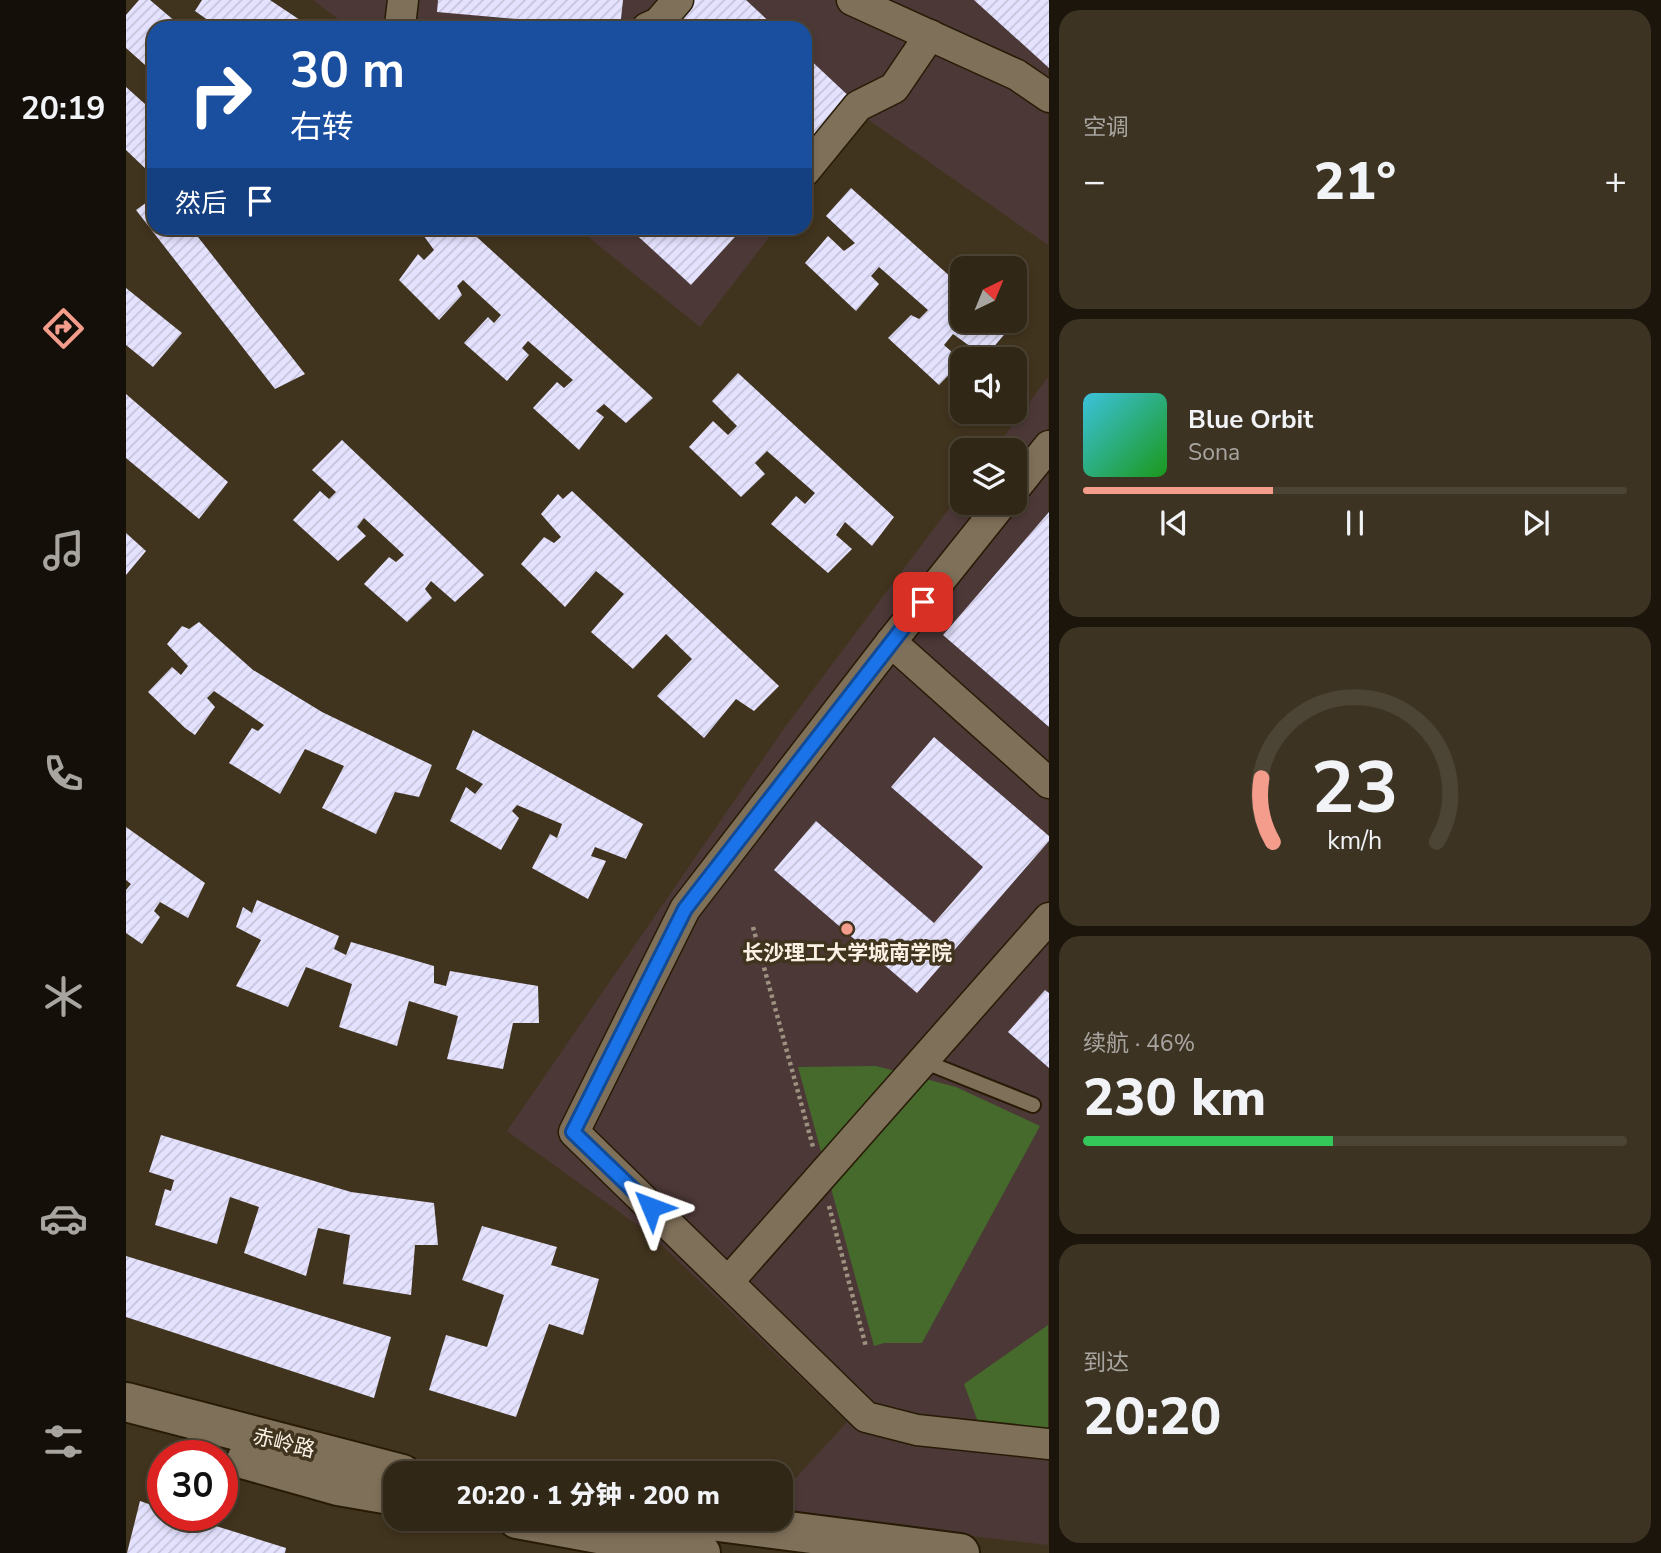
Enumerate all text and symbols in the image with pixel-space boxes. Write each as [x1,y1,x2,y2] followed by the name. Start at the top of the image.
[290,37,405,104] text: 30 m
[175,49,266,140] icon: right
[21,87,105,130] text: 20:19
[290,106,354,149] text: 右转
[1083,112,1129,143] text: 空调
[1314,146,1396,217] text: 21°
[1083,156,1106,207] text: −
[1604,156,1627,207] text: +
[241,182,279,220] icon: arrive
[175,186,227,221] text: 然后
[950,256,1027,332] north arrow
[950,256,1027,515] map controls
[39,304,88,353] icon: directions
[950,347,1027,424] button: sound
[1188,402,1313,437] text: Blue Orbit
[1188,437,1240,468] text: Sona
[950,438,1027,515] button: layers
[1155,504,1193,542] icon: previous
[1336,504,1374,542] icon: pause
[1517,504,1555,542] icon: next
[39,526,88,575] icon: music
[893,572,953,632] pin
[904,583,942,621] icon: arrive
[1311,739,1399,839] text: 23
[39,749,88,798] icon: phone
[1327,824,1383,858] text: km/h
[839,921,855,937] marker: 长沙理工大学城南学院
[742,939,952,967] place label: 长沙理工大学城南学院
[39,972,88,1021] icon: climate
[1083,1028,1195,1059] text: 续航 · 46%
[1083,1062,1266,1133] text: 230 km
[614,1170,688,1244] position arrow
[39,1194,88,1243] icon: car
[1083,1347,1129,1378] text: 到达
[1083,1381,1221,1452] text: 20:20
[39,1417,88,1466] icon: filters
[250,1422,318,1464] street label: 赤岭路
[147,1440,238,1531] speed limit sign: 30
[456,1478,720,1513] text: 20:20 · 1 分钟 · 200 m

